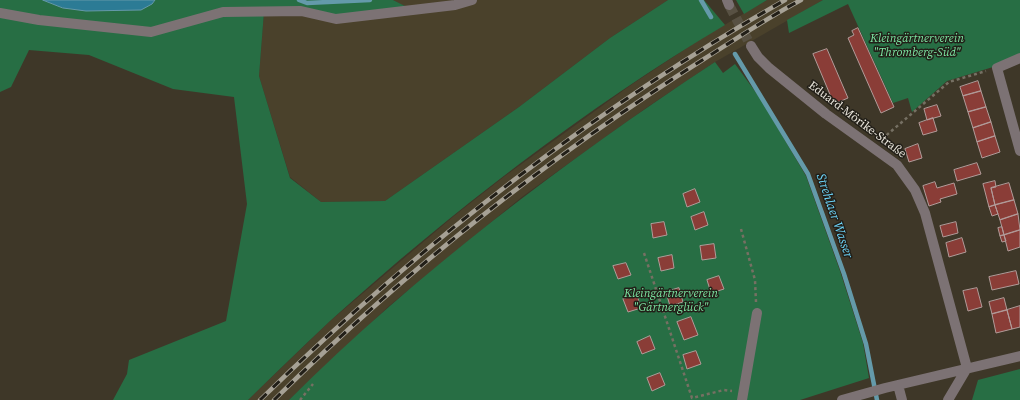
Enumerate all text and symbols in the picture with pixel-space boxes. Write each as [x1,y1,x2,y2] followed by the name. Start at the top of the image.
[870,32,964,60] park label: Kleingärtnerverein "Thromberg-Süd"
[805,79,909,161] street label: Eduard-Mörike-Straße
[812,172,856,260] water label: Strehlaer Wasser
[624,287,718,315] park label: Kleingärtnerverein "Gärtnerglück"

